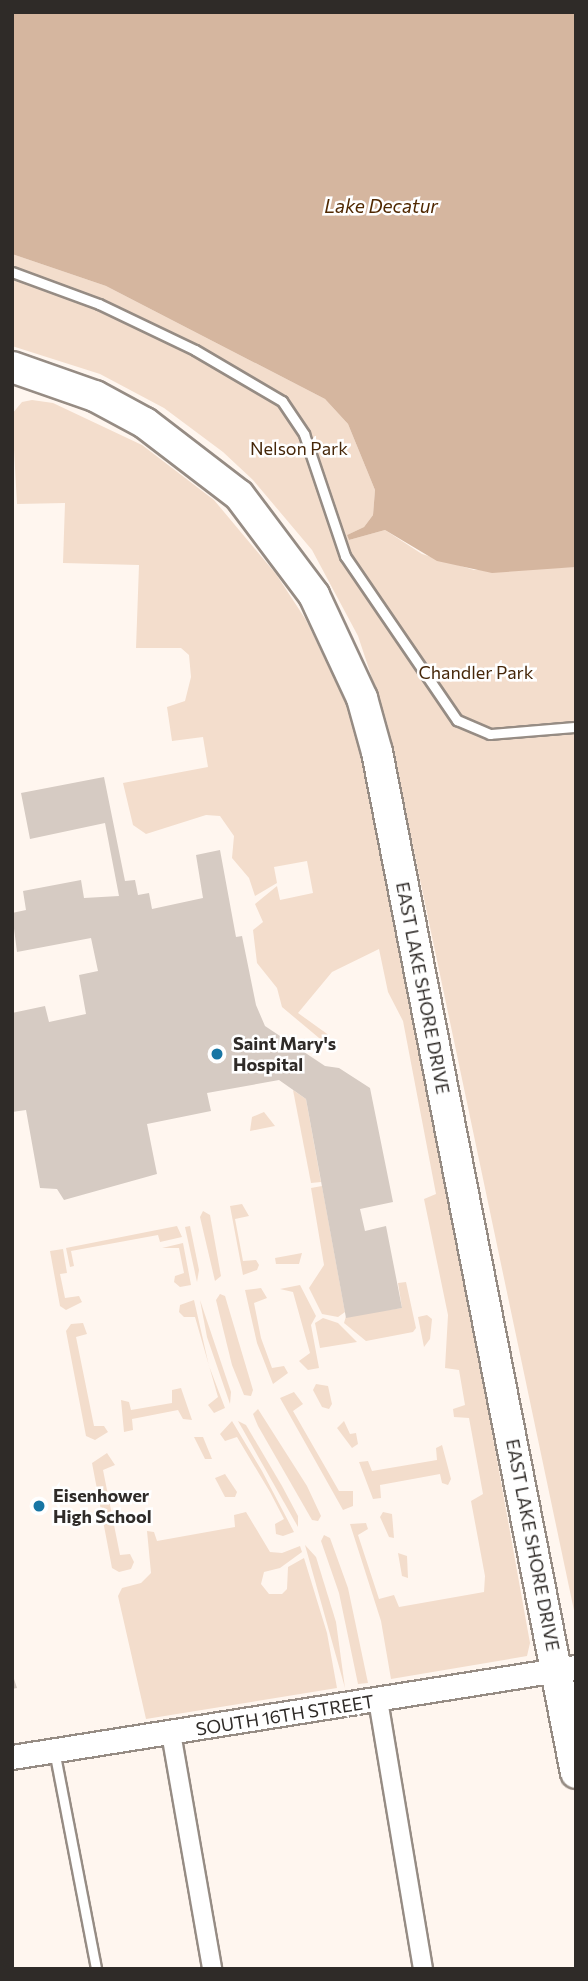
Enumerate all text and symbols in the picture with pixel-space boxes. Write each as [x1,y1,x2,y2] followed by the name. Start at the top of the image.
[324,195,438,217] water label: Lake Decatur
[250,437,348,459] park label: Nelson Park
[418,661,534,683] park label: Chandler Park
[392,880,454,1096] street label: EAST LAKE SHORE DRIVE
[233,1033,336,1076] place label: Saint Mary's Hospital
[207,1044,227,1064] marker: Saint Mary's Hospital
[502,1437,564,1653] street label: EAST LAKE SHORE DRIVE
[53,1485,152,1528] place label: Eisenhower High School
[31,1498,47,1514] marker: Eisenhower High School
[194,1690,376,1740] street label: SOUTH 16TH STREET

